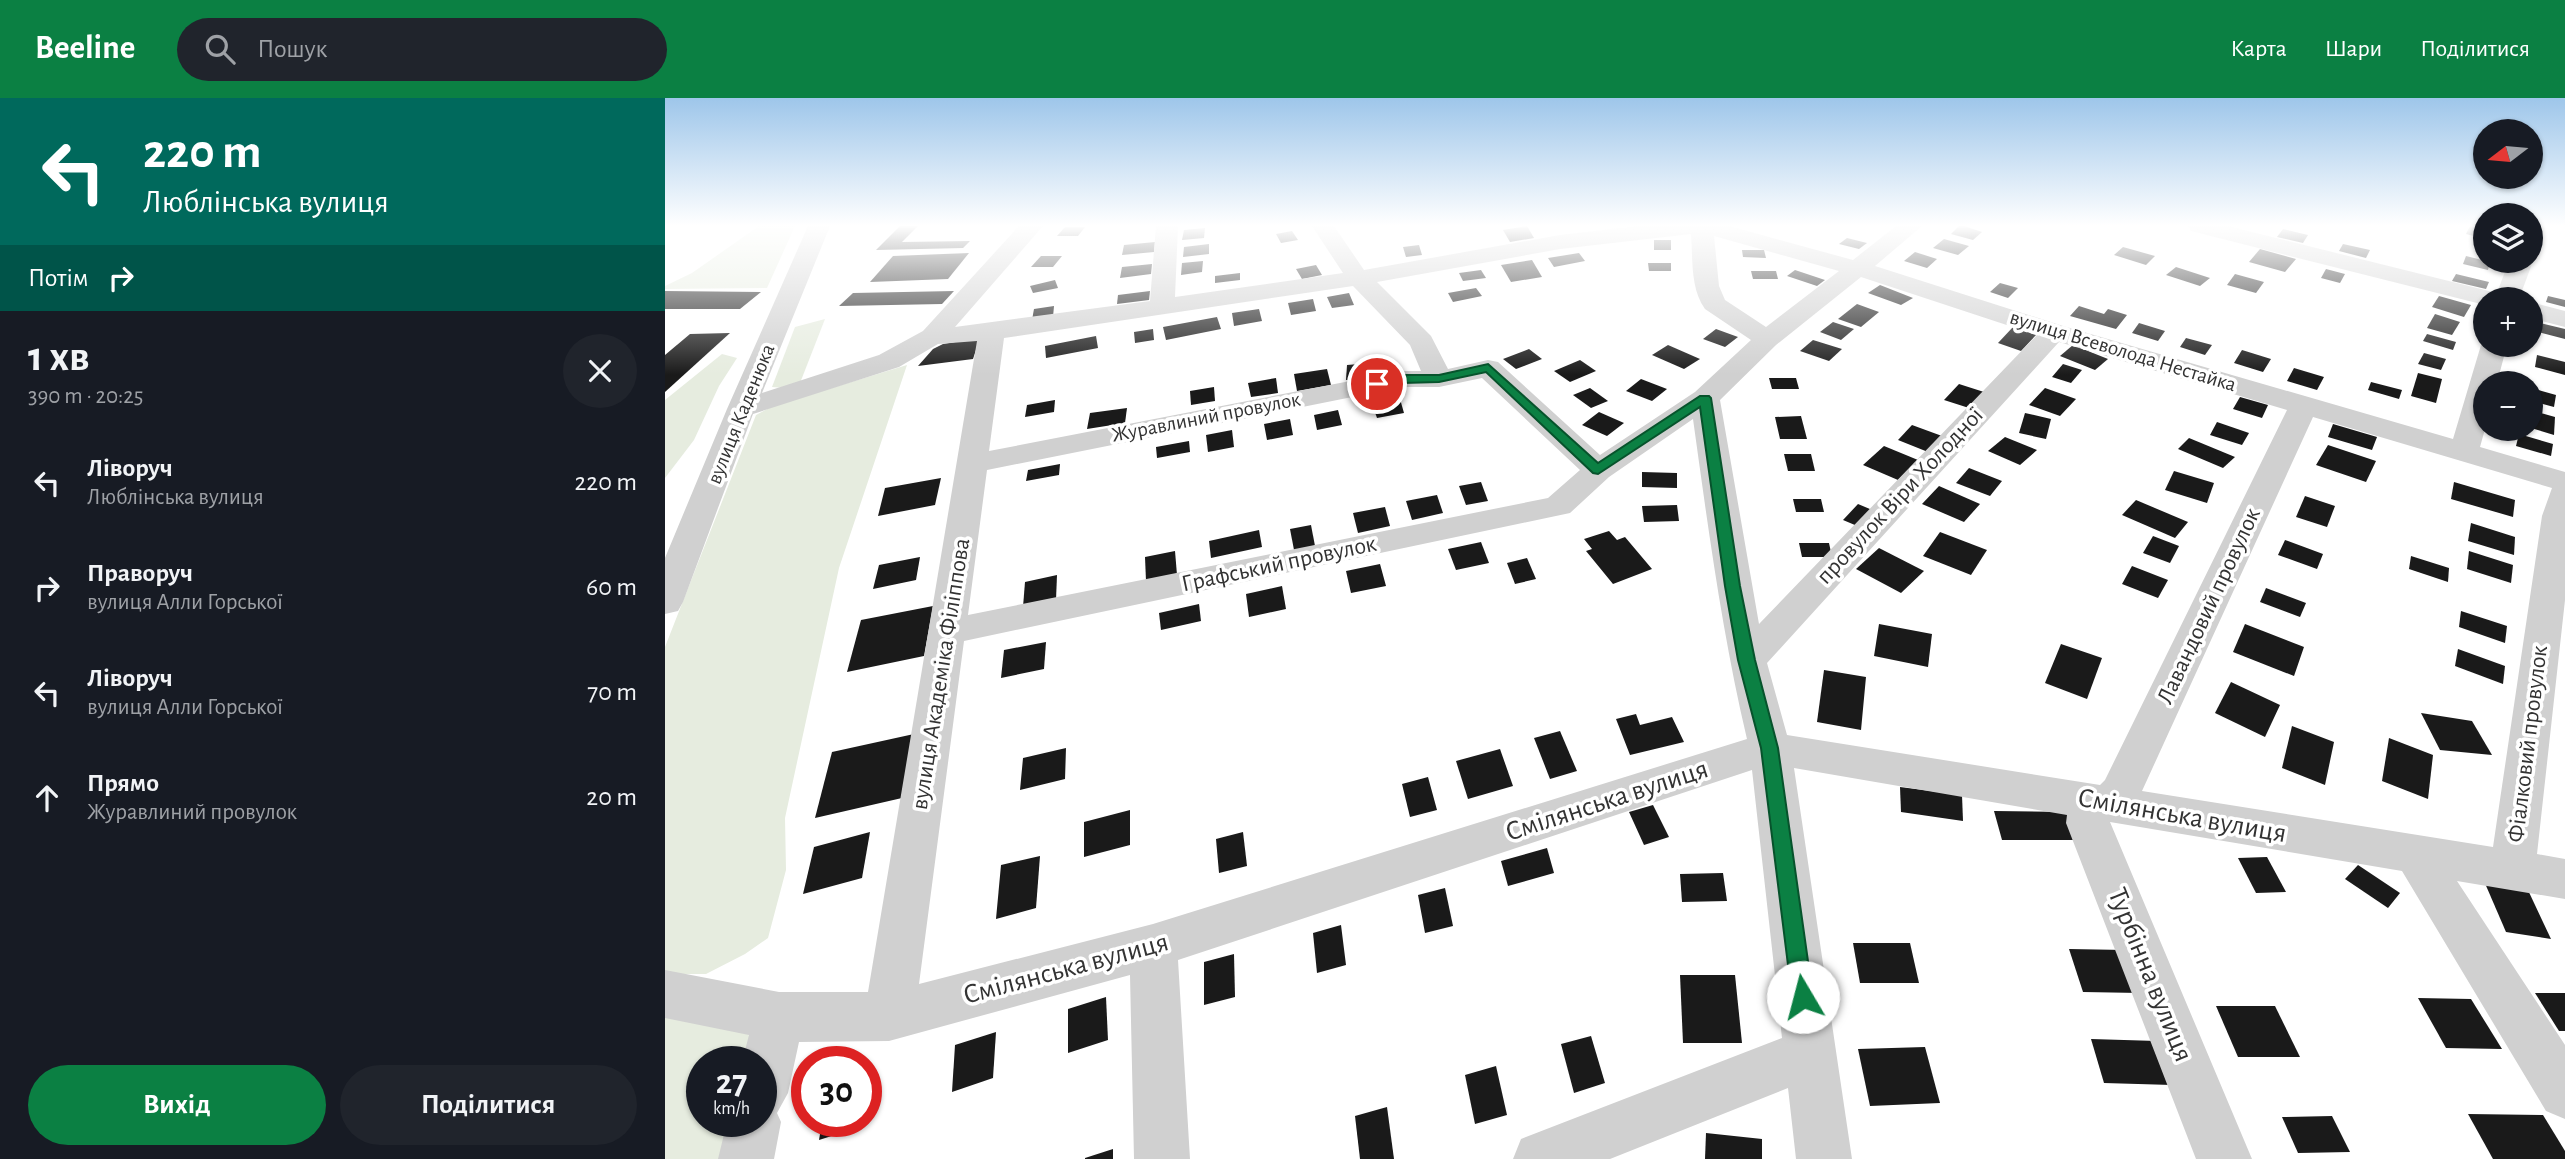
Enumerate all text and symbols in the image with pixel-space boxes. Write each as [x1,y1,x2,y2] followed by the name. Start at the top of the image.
[177,18,667,81] search box
[201,30,239,68] icon: search
[35,32,135,65] text: Beeline
[257,36,327,62] text: Пошук
[2230,37,2287,61] text: Карта
[2325,37,2382,61] text: Шари
[2420,37,2530,61] text: Поділитися
[2473,119,2543,189] north arrow
[2473,119,2543,441] map controls
[28,126,119,217] icon: left
[143,128,262,177] text: 220 m
[143,186,389,218] text: Люблінська вулиця
[2473,203,2543,273] button: layers
[102,259,140,297] icon: right
[28,265,88,291] text: Потім
[2473,287,2543,357] button: +
[2007,307,2239,396] street label: вулиця Всеволода Нестайка
[563,334,637,408] button: close
[28,336,90,378] text: 1 хв
[703,341,779,487] street label: вулиця Каденюка
[1347,354,1407,414] pin
[1358,365,1396,403] icon: arrive
[2473,371,2543,441] button: −
[28,385,143,408] text: 390 m · 20:25
[1110,388,1303,446] street label: Журавлиний провулок
[1812,403,1988,589] street label: провулок Віри Холодної
[87,455,173,481] text: Ліворуч
[28,464,66,502] icon: left
[575,469,637,495] text: 220 m
[87,486,264,509] text: Люблінська вулиця
[2153,504,2265,708] street label: Лавандовий провулок
[1179,532,1379,596] street label: Графський провулок
[908,536,974,812] street label: вулиця Академіка Філіппова
[87,560,193,586] text: Праворуч
[28,569,66,607] icon: right
[586,574,637,600] text: 60 m
[87,591,283,614] text: вулиця Алли Горської
[2504,644,2552,844] street label: Фіалковий провулок
[87,665,173,691] text: Ліворуч
[28,674,66,712] icon: left
[587,679,637,705] text: 70 m
[87,696,283,719] text: вулиця Алли Горської
[1502,755,1712,847] street label: Смілянська вулиця
[87,770,159,796] text: Прямо
[28,779,66,817] icon: ahead
[586,784,637,810] text: 20 m
[2075,784,2289,848] street label: Смілянська вулиця
[87,801,297,824] text: Журавлиний провулок
[2102,884,2198,1066] street label: Турбінна вулиця
[960,928,1172,1010] street label: Смілянська вулиця
[1766,960,1840,1034] position arrow
[791,1046,882,1137] speed limit sign: 30
[28,1065,326,1145] button: Вихід
[340,1065,637,1145] button: Поділитися
[716,1065,747,1100] text: 27
[713,1100,750,1118] text: km/h

